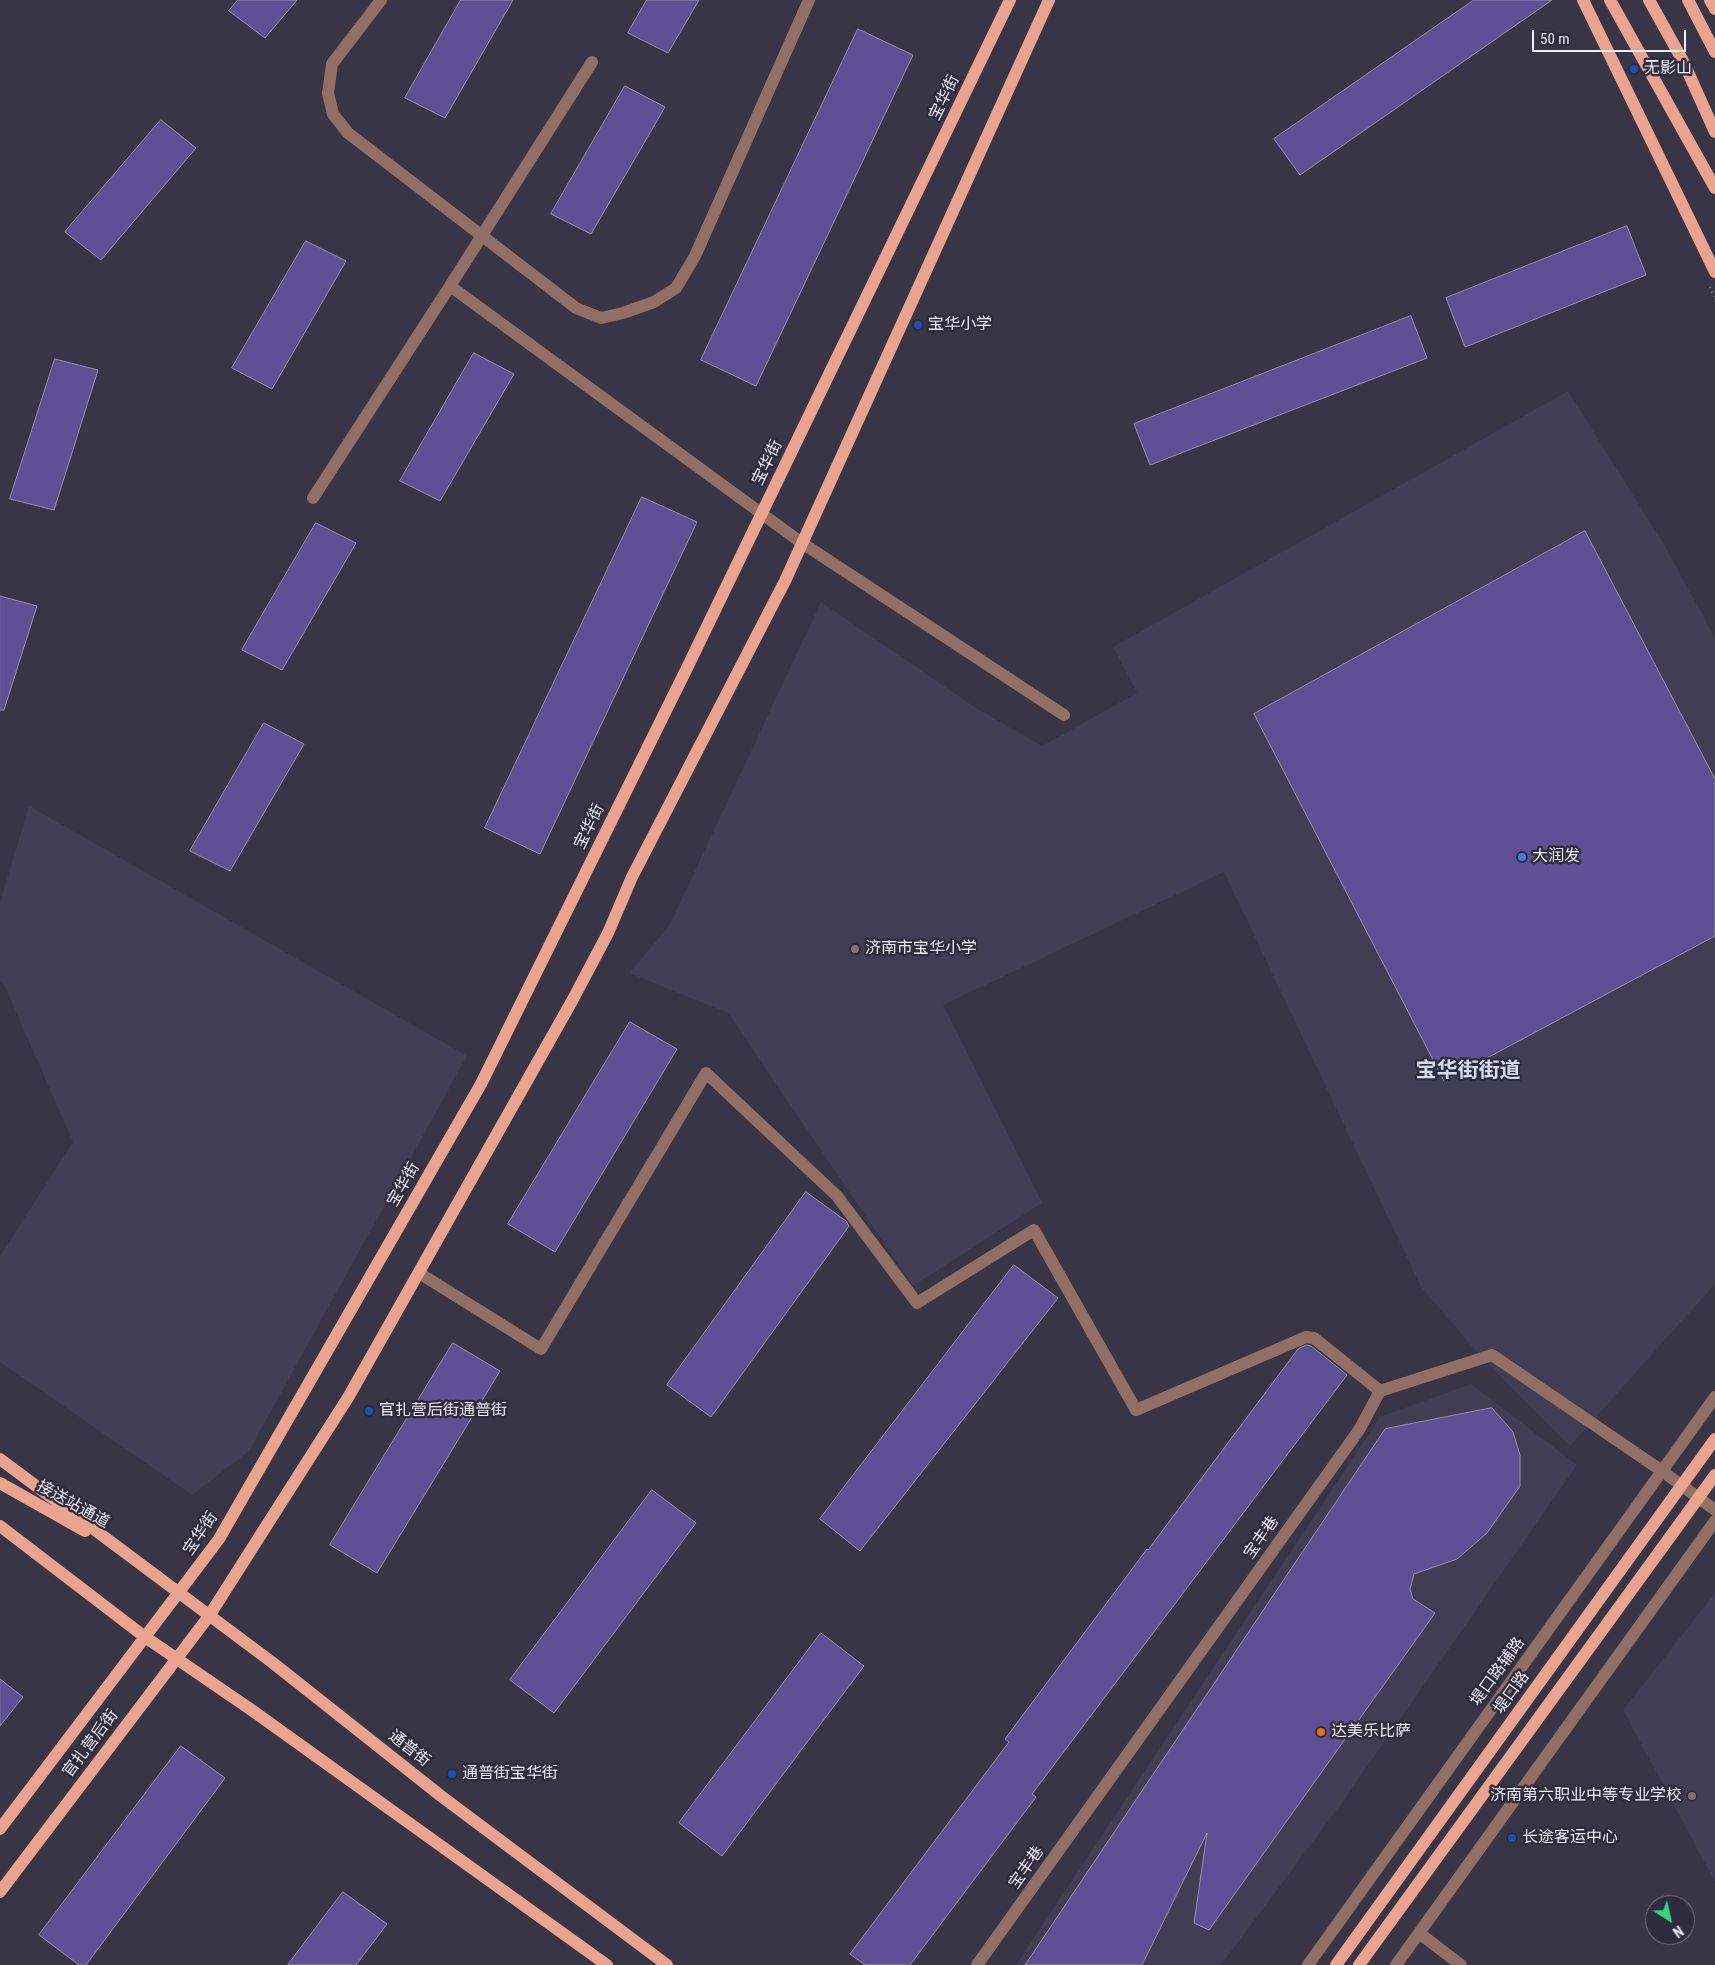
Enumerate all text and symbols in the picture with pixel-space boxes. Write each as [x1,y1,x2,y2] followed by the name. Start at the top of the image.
[1535,20,1689,52] scale bar
[1540,30,1570,48] text: 50 m
[1644,59,1692,79] place label: 无影山
[1628,63,1640,75] marker: 无影山
[926,72,964,124] street label: 宝华街
[928,315,992,335] place label: 宝华小学
[912,319,924,331] marker: 宝华小学
[749,437,787,489] street label: 宝华街
[571,801,609,853] street label: 宝华街
[1532,847,1580,867] place label: 大润发
[1516,851,1528,863] marker: 大润发
[865,939,977,959] place label: 济南市宝华小学
[849,943,861,955] marker: 济南市宝华小学
[1416,1059,1520,1085] district label: 宝华街街道
[384,1159,424,1211] street label: 宝华街
[379,1401,507,1421] place label: 官扎营后街通普街
[363,1405,375,1417] marker: 官扎营后街通普街
[33,1477,113,1533] street label: 接送站通道
[180,1509,222,1559] street label: 宝华街
[1240,1513,1284,1563] street label: 宝丰巷
[1467,1634,1529,1710] street label: 堤口路辅路
[1490,1668,1534,1718] street label: 堤口路
[59,1706,123,1782] street label: 官扎营后街
[1331,1722,1411,1742] place label: 达美乐比萨
[1315,1726,1327,1738] marker: 达美乐比萨
[384,1727,434,1771] street label: 通普街
[462,1764,558,1784] place label: 通普街宝华街
[446,1768,458,1780] marker: 通普街宝华街
[1490,1786,1682,1806] place label: 济南第六职业中等专业学校
[1686,1790,1698,1802] marker: 济南第六职业中等专业学校
[1522,1828,1618,1848] place label: 长途客运中心
[1506,1832,1518,1844] marker: 长途客运中心
[1005,1843,1049,1893] street label: 宝丰巷
[1645,1895,1695,1945] north arrow
[1670,1922,1686,1940] text: N

